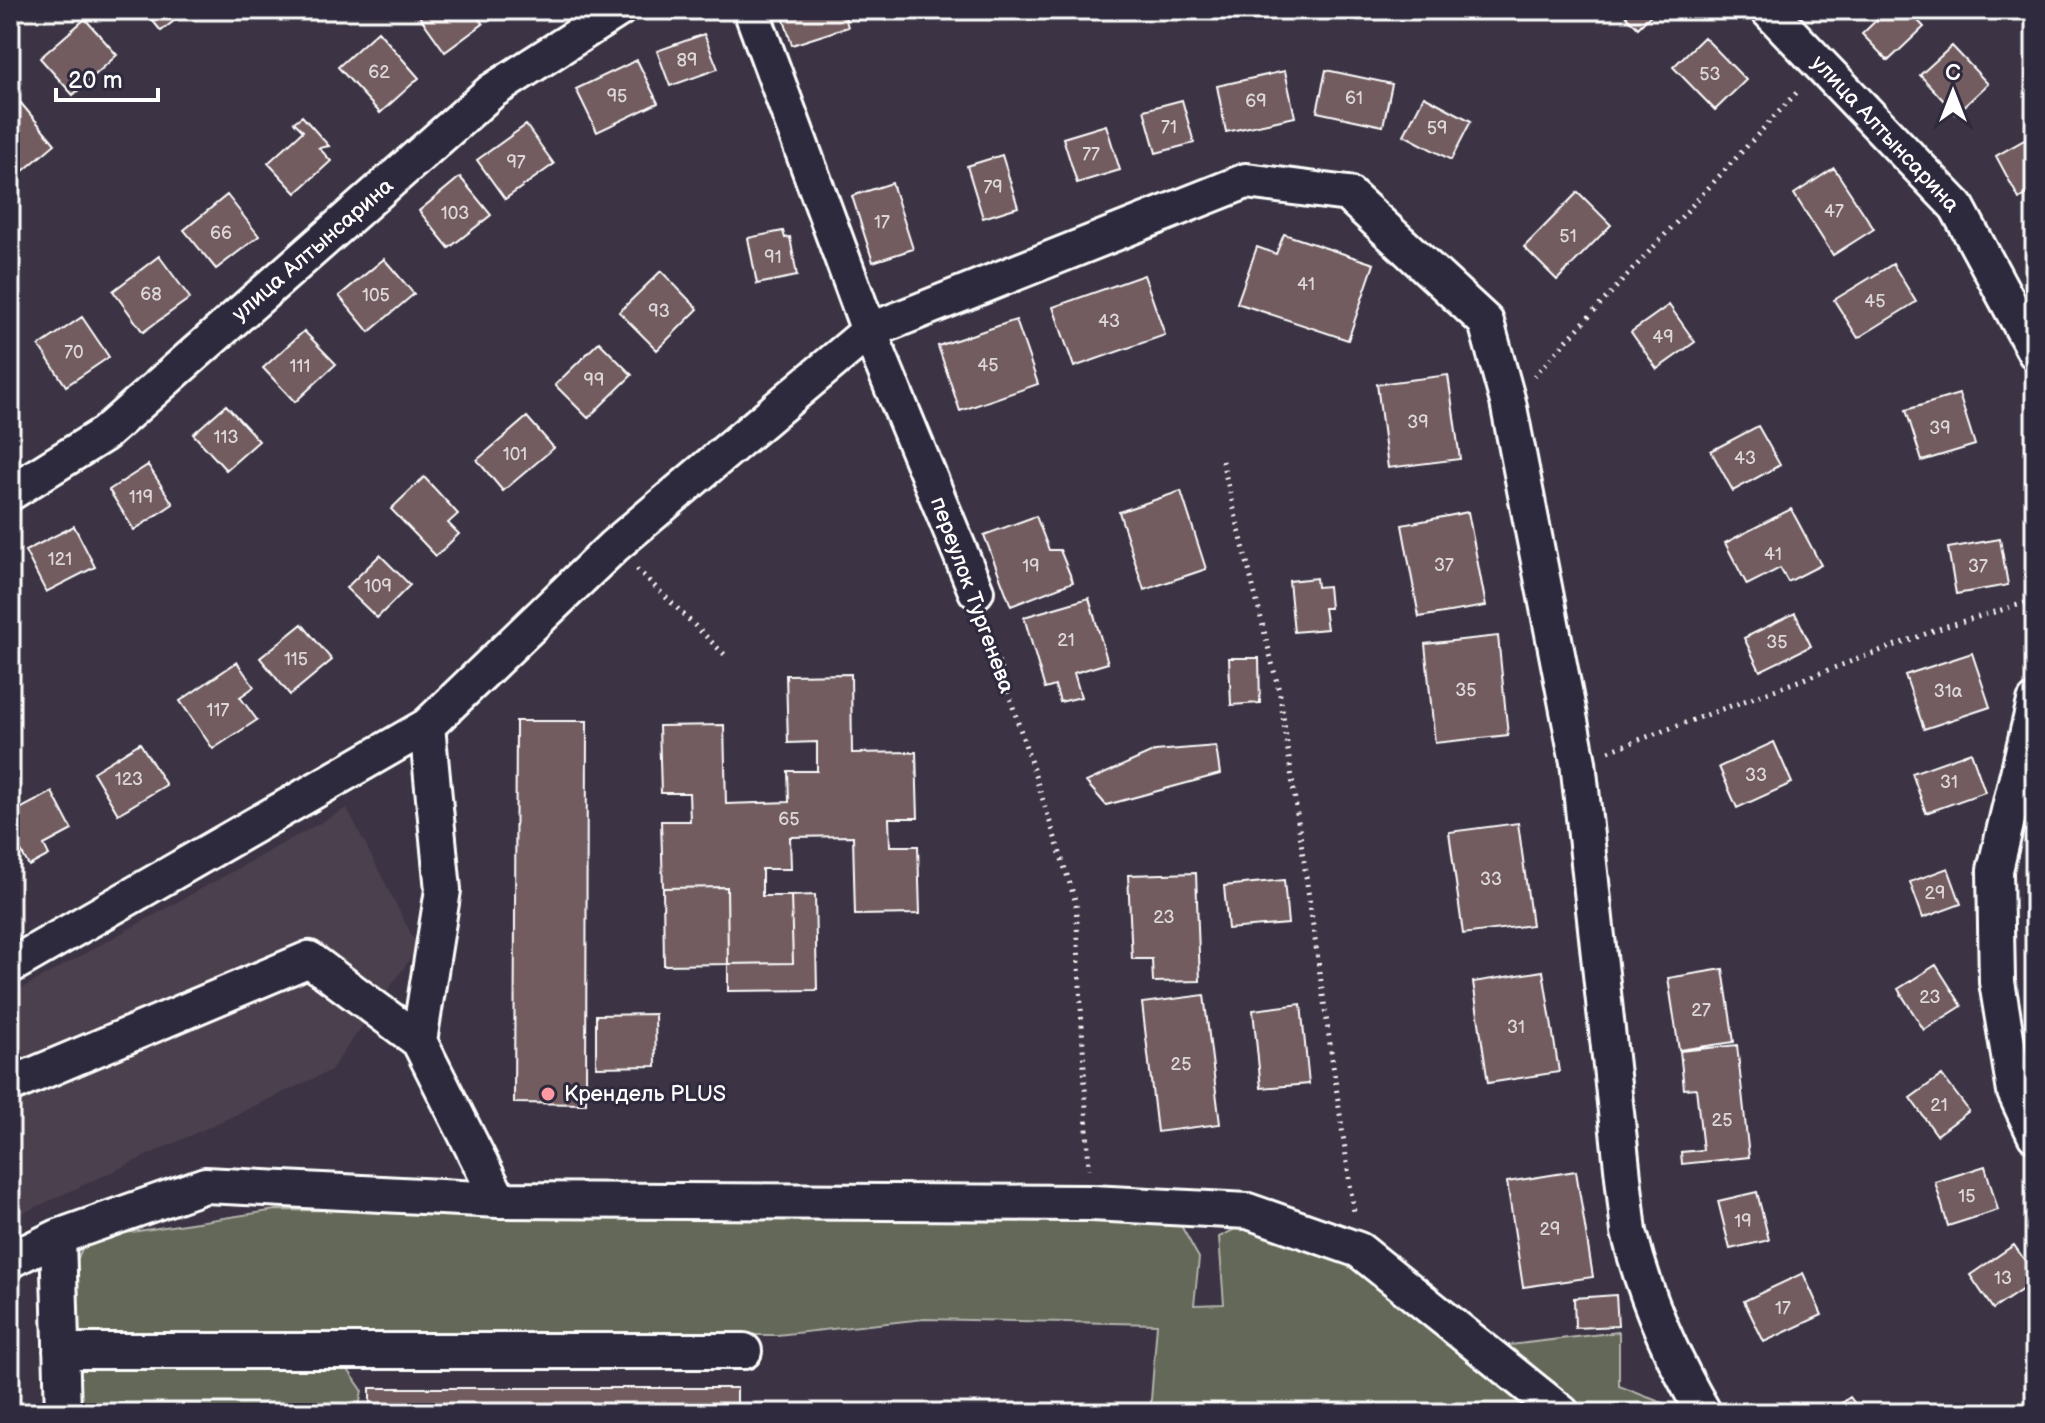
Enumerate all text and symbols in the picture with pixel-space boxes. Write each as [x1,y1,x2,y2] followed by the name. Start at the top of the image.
[677,50,697,71] house number: 89
[1805,50,1965,218] street label: улица Алтынсарина
[56,52,158,102] scale bar
[1913,52,1993,132] north arrow
[1945,60,1961,87] text: С
[368,62,390,83] house number: 62
[1699,64,1721,85] house number: 53
[68,66,123,95] text: 20 m
[607,86,627,107] house number: 95
[1345,88,1363,109] house number: 61
[1245,91,1267,112] house number: 69
[1161,117,1177,138] house number: 71
[1427,118,1447,139] house number: 59
[1082,144,1100,165] house number: 77
[506,152,526,173] house number: 97
[227,173,399,327] street label: улица Алтынсарина
[983,177,1003,198] house number: 79
[1824,201,1844,222] house number: 47
[441,203,469,224] house number: 103
[874,212,890,233] house number: 17
[210,223,232,244] house number: 66
[1559,226,1577,247] house number: 51
[764,247,782,268] house number: 91
[1297,274,1315,295] house number: 41
[140,284,162,305] house number: 68
[362,285,390,306] house number: 105
[1864,291,1886,312] house number: 45
[648,301,670,322] house number: 93
[1098,311,1120,332] house number: 43
[1652,327,1674,348] house number: 49
[64,342,84,363] house number: 70
[977,355,999,376] house number: 45
[290,356,310,377] house number: 111
[584,370,604,391] house number: 99
[1407,412,1429,433] house number: 39
[1929,418,1951,439] house number: 39
[213,427,239,448] house number: 113
[503,444,527,465] house number: 101
[1734,448,1756,469] house number: 43
[129,487,153,508] house number: 119
[924,493,1020,697] street label: переулок Тургенева
[1764,544,1782,565] house number: 41
[48,549,72,570] house number: 121
[1434,555,1454,576] house number: 37
[1022,556,1040,577] house number: 19
[1968,556,1988,577] house number: 37
[364,576,392,597] house number: 109
[1057,630,1075,651] house number: 21
[1766,632,1788,653] house number: 35
[284,649,308,670] house number: 115
[1455,680,1477,701] house number: 35
[1934,681,1963,702] house number: 31а
[207,700,230,721] house number: 117
[1745,765,1767,786] house number: 33
[115,769,143,790] house number: 123
[1940,772,1958,793] house number: 31
[778,809,800,830] house number: 65
[1480,869,1502,890] house number: 33
[1924,883,1946,904] house number: 29
[1153,907,1175,928] house number: 23
[1919,987,1941,1008] house number: 23
[1691,1000,1711,1021] house number: 27
[1507,1017,1525,1038] house number: 31
[1171,1054,1191,1075] house number: 25
[564,1081,726,1108] place label: Крендель PLUS
[539,1085,557,1103] marker: Крендель PLUS
[1930,1095,1948,1116] house number: 21
[1712,1110,1732,1131] house number: 25
[1958,1186,1976,1207] house number: 15
[1734,1211,1752,1232] house number: 19
[1539,1219,1561,1240] house number: 29
[1994,1268,2012,1289] house number: 13
[1775,1298,1791,1319] house number: 17

